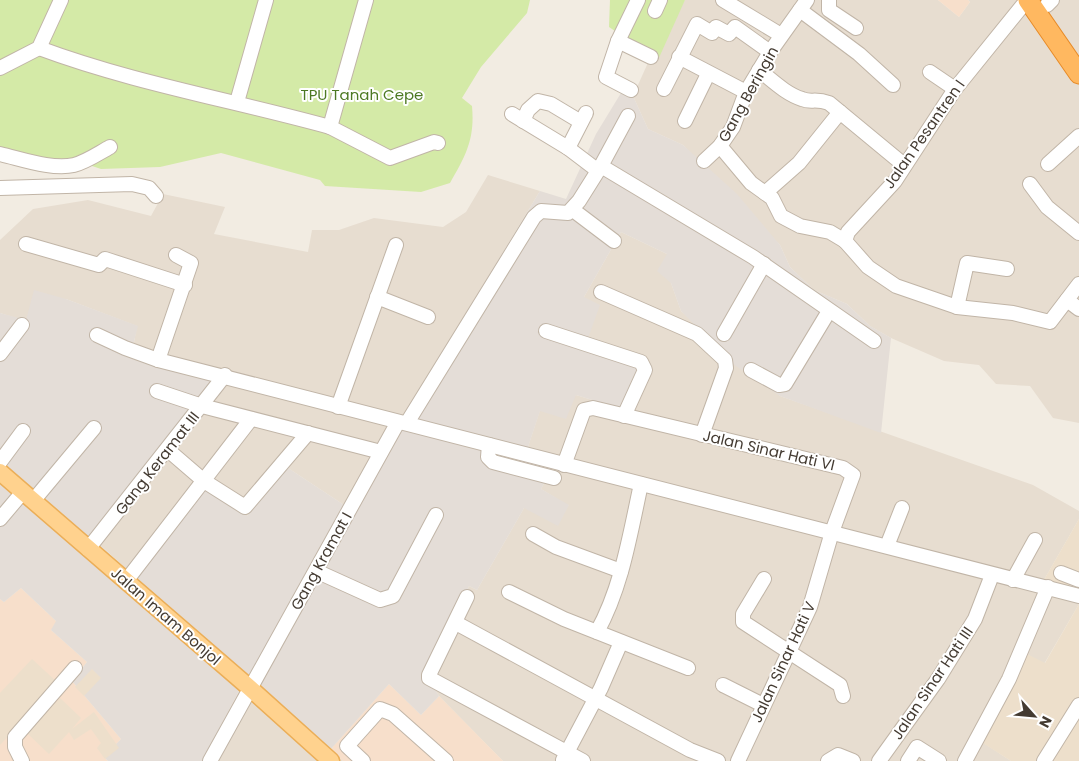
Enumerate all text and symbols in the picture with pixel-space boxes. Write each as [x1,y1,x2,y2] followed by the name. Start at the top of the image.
[713,42,783,146] street label: Gang Beringin
[878,75,970,193] street label: Jalan Pesantren I
[301,84,423,105] park label: TPU Tanah Cepe
[110,407,204,519] street label: Gang Keramat III
[701,425,837,475] street label: Jalan Sinar Hati VI
[285,508,357,614] street label: Gang Kramat I
[106,562,226,670] street label: Jalan Imam Bonjol
[746,598,820,726] street label: Jalan Sinar Hati V
[886,622,978,744] street label: Jalan Sinar Hati III
[1009,691,1059,741] north arrow
[1034,713,1057,731] text: N

